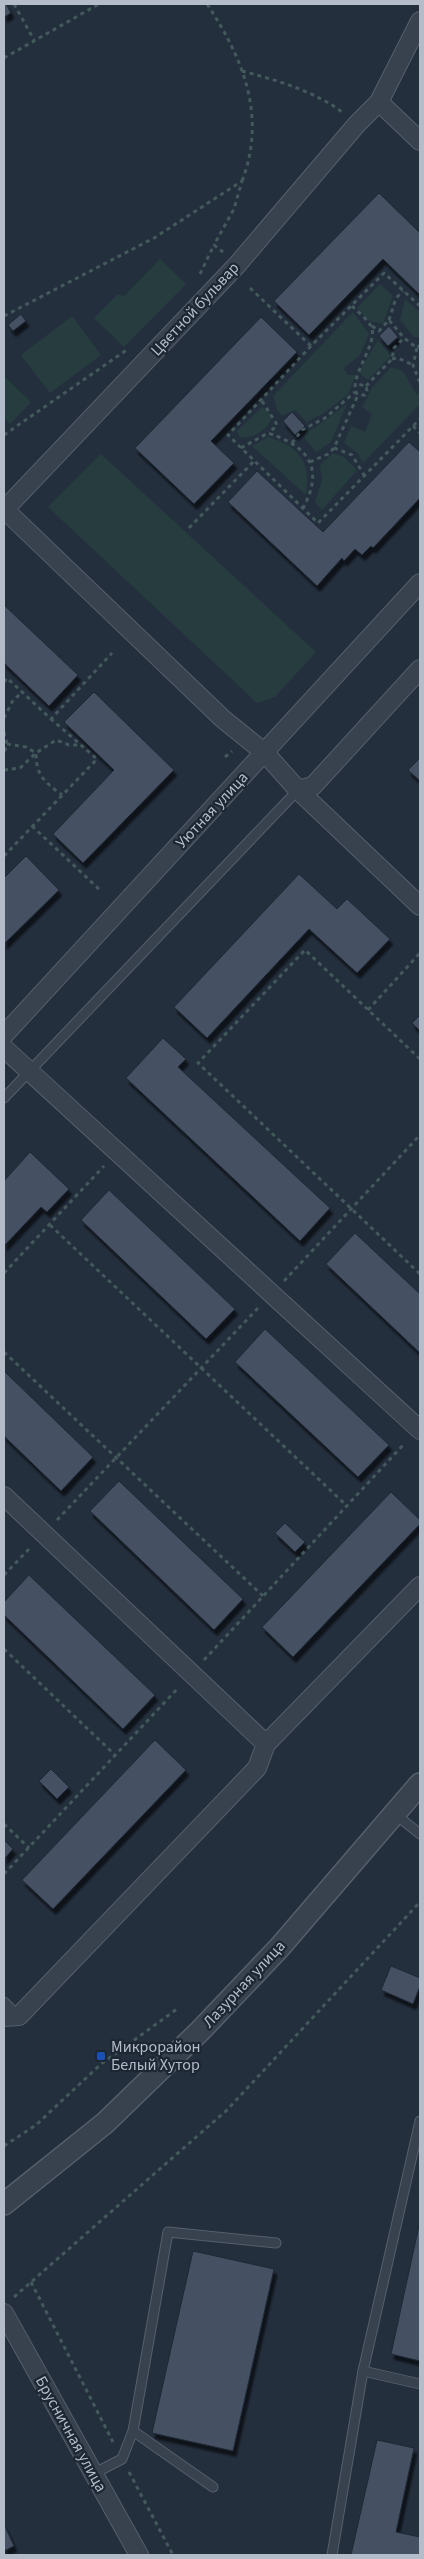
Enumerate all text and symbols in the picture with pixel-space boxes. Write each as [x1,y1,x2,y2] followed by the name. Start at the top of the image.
[146,257,244,361] street label: Цветной бульвар
[171,767,253,853] street label: Уютная улица
[198,1935,290,2033] street label: Лазурная улица
[111,2036,201,2076] place label: Микрорайон Белый Хутор
[95,2050,107,2062] marker: Микрорайон Белый Хутор
[30,2372,112,2496] street label: Брусничная улица

